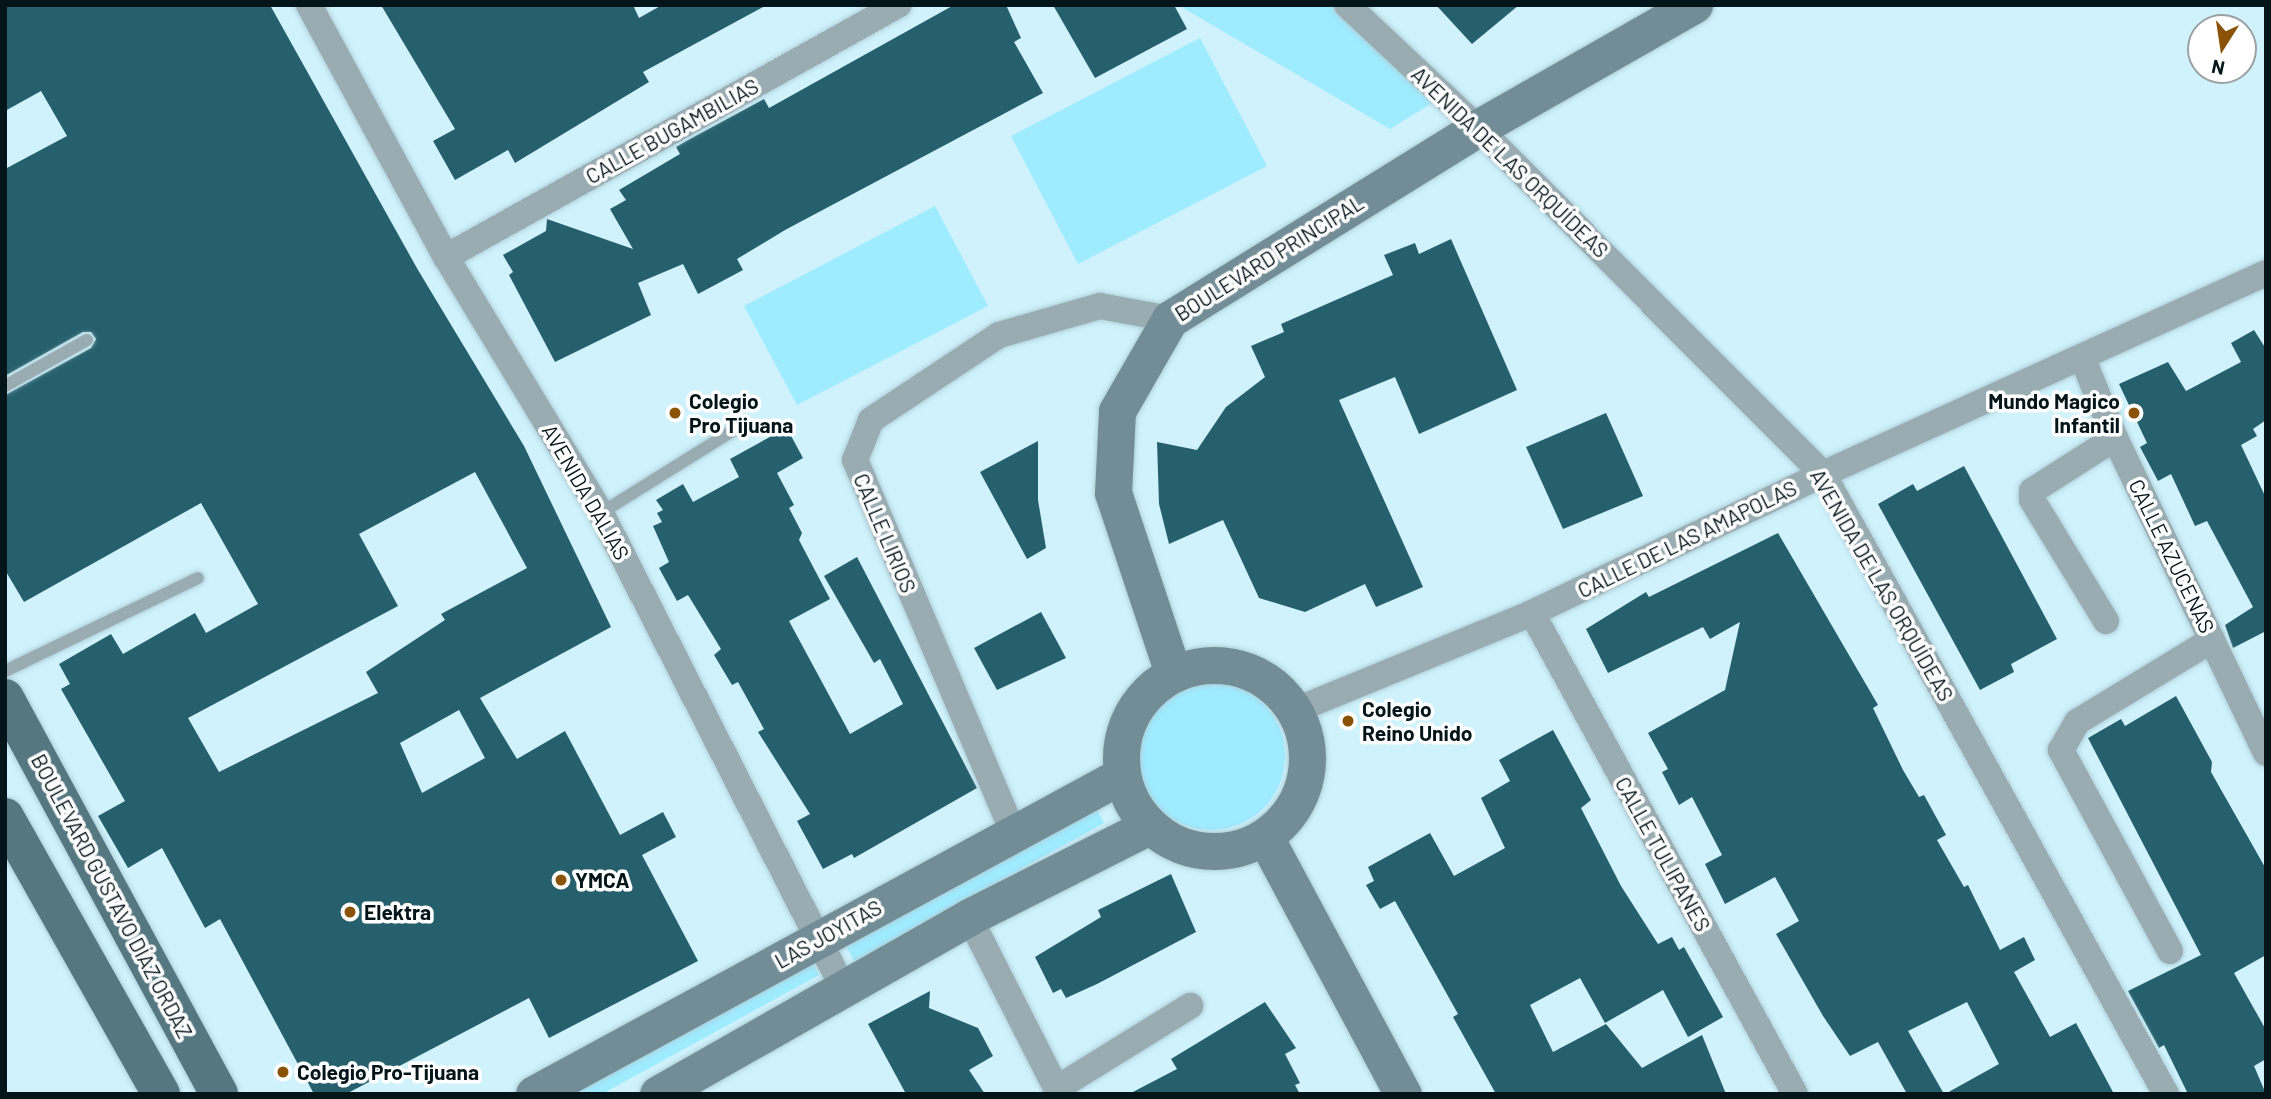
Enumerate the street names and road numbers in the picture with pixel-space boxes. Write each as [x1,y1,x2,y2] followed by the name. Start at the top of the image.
[1406,61,1614,263] street label: AVENIDA DE LAS ORQUÍDEAS
[581,73,763,189] street label: CALLE BUGAMBILIAS
[1170,190,1368,326] street label: BOULEVARD PRINCIPAL
[537,420,635,564] street label: AVENIDA DALIAS
[1805,464,1959,706] street label: AVENIDA DE LAS ORQUÍDEAS
[849,470,921,596] street label: CALLE LIRIOS
[1573,475,1801,603] street label: CALLE DE LAS AMAPOLAS
[2124,475,2220,637] street label: CALLE AZUCENAS
[26,750,198,1042] street label: BOULEVARD GUSTAVO DÍAZ ORDAZ
[1610,772,1716,936] street label: CALLE TULIPANES
[770,894,886,974] street label: LAS JOYITAS

